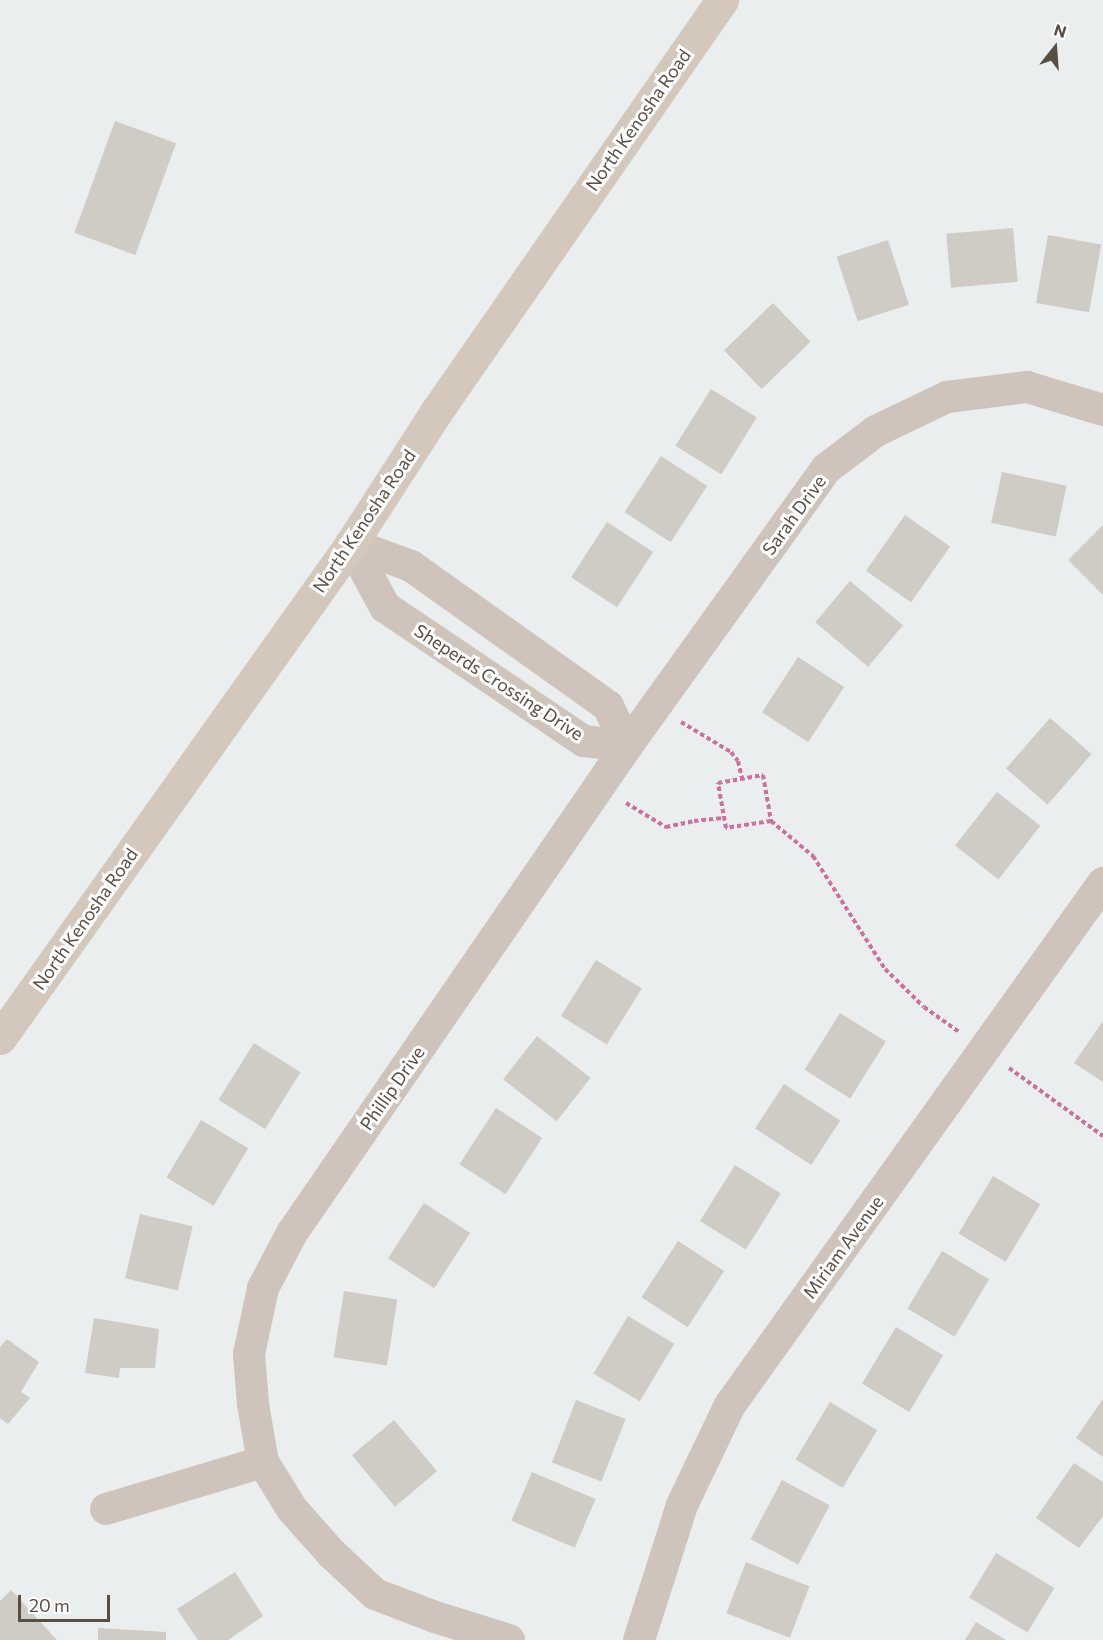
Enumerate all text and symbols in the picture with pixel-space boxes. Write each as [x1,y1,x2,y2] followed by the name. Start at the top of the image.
[1025,18,1085,78] north arrow
[1052,19,1069,41] text: N
[581,45,695,195] street label: North Kenosha Road
[308,445,420,597] street label: North Kenosha Road
[758,471,830,559] street label: Sarah Drive
[410,619,588,745] street label: Sheperds Crossing Drive
[28,844,142,994] street label: North Kenosha Road
[355,1042,429,1134] street label: Phillip Drive
[798,1191,888,1303] street label: Miriam Avenue
[21,1583,112,1621] scale bar
[29,1594,70,1616] text: 20 m

